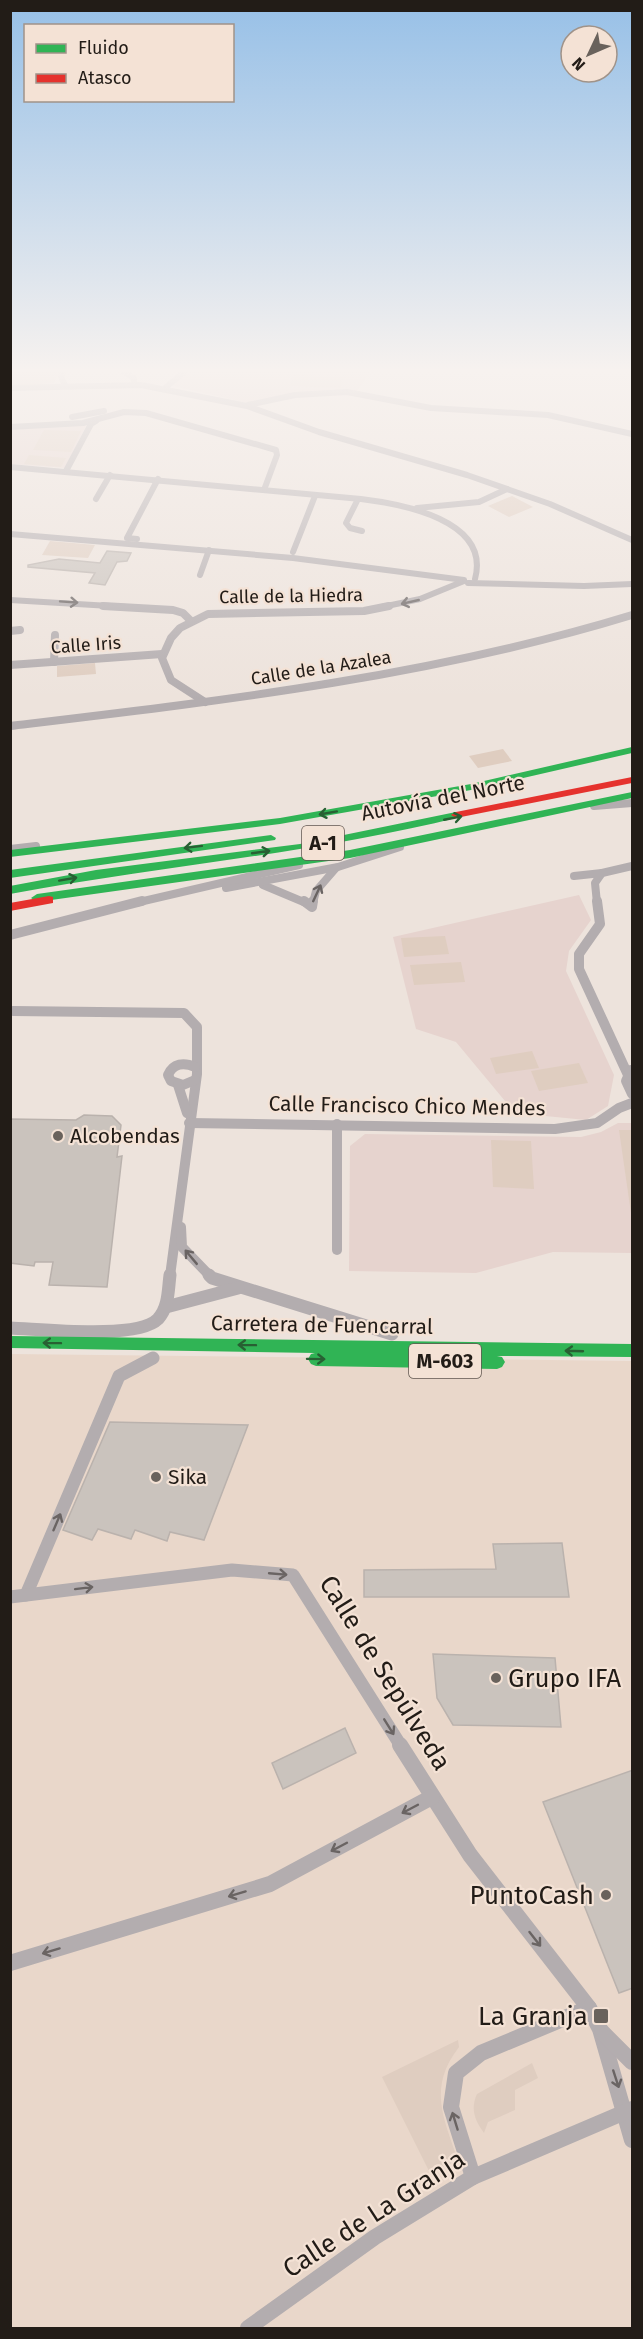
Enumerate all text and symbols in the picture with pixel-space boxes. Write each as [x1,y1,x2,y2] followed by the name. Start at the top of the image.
[24,24,234,102] legend
[559,24,619,84] north arrow
[78,37,129,59] text: Fluido
[568,54,589,74] text: N
[78,67,131,89] text: Atasco
[219,584,363,608] street label: Calle de la Hiedra
[401,596,420,608] one-way arrow
[58,597,78,608] one-way arrow
[50,632,122,658] street label: Calle Iris
[249,646,393,690] street label: Calle de la Azalea
[359,769,527,827] street label: Autovía del Norte
[319,808,338,819] one-way arrow
[443,812,462,823] one-way arrow
[302,826,344,860] road number: A-1
[184,842,204,853] one-way arrow
[251,847,271,858] one-way arrow
[58,874,77,885] one-way arrow
[312,884,323,902] one-way arrow
[268,1091,546,1121] street label: Calle Francisco Chico Mendes
[70,1123,180,1149] place label: Alcobendas
[51,1129,65,1143] marker: Alcobendas
[184,1250,198,1265] one-way arrow
[211,1310,433,1340] street label: Carretera de Fuencarral
[42,1337,62,1349] one-way arrow
[237,1339,257,1351] one-way arrow
[409,1344,481,1378] road number: M-603
[565,1345,585,1356] one-way arrow
[306,1353,326,1365] one-way arrow
[168,1464,207,1490] place label: Sika
[149,1470,163,1484] marker: Sika
[52,1513,63,1531] one-way arrow
[267,1569,287,1580] one-way arrow
[313,1570,457,1776] street label: Calle de Sepúlveda
[73,1582,93,1593] one-way arrow
[508,1663,621,1694] place label: Grupo IFA
[489,1671,503,1685] marker: Grupo IFA
[383,1718,395,1735] one-way arrow
[401,1804,419,1815] one-way arrow
[331,1842,349,1853] one-way arrow
[469,1880,594,1911] place label: PuntoCash
[599,1888,613,1902] marker: PuntoCash
[228,1889,247,1900] one-way arrow
[528,1931,541,1947] one-way arrow
[42,1946,61,1957] one-way arrow
[478,2001,588,2032] place label: La Granja
[592,2007,610,2025] marker: La Granja
[611,2069,622,2088] one-way arrow
[449,2112,460,2131] one-way arrow
[277,2144,471,2284] street label: Calle de La Granja

